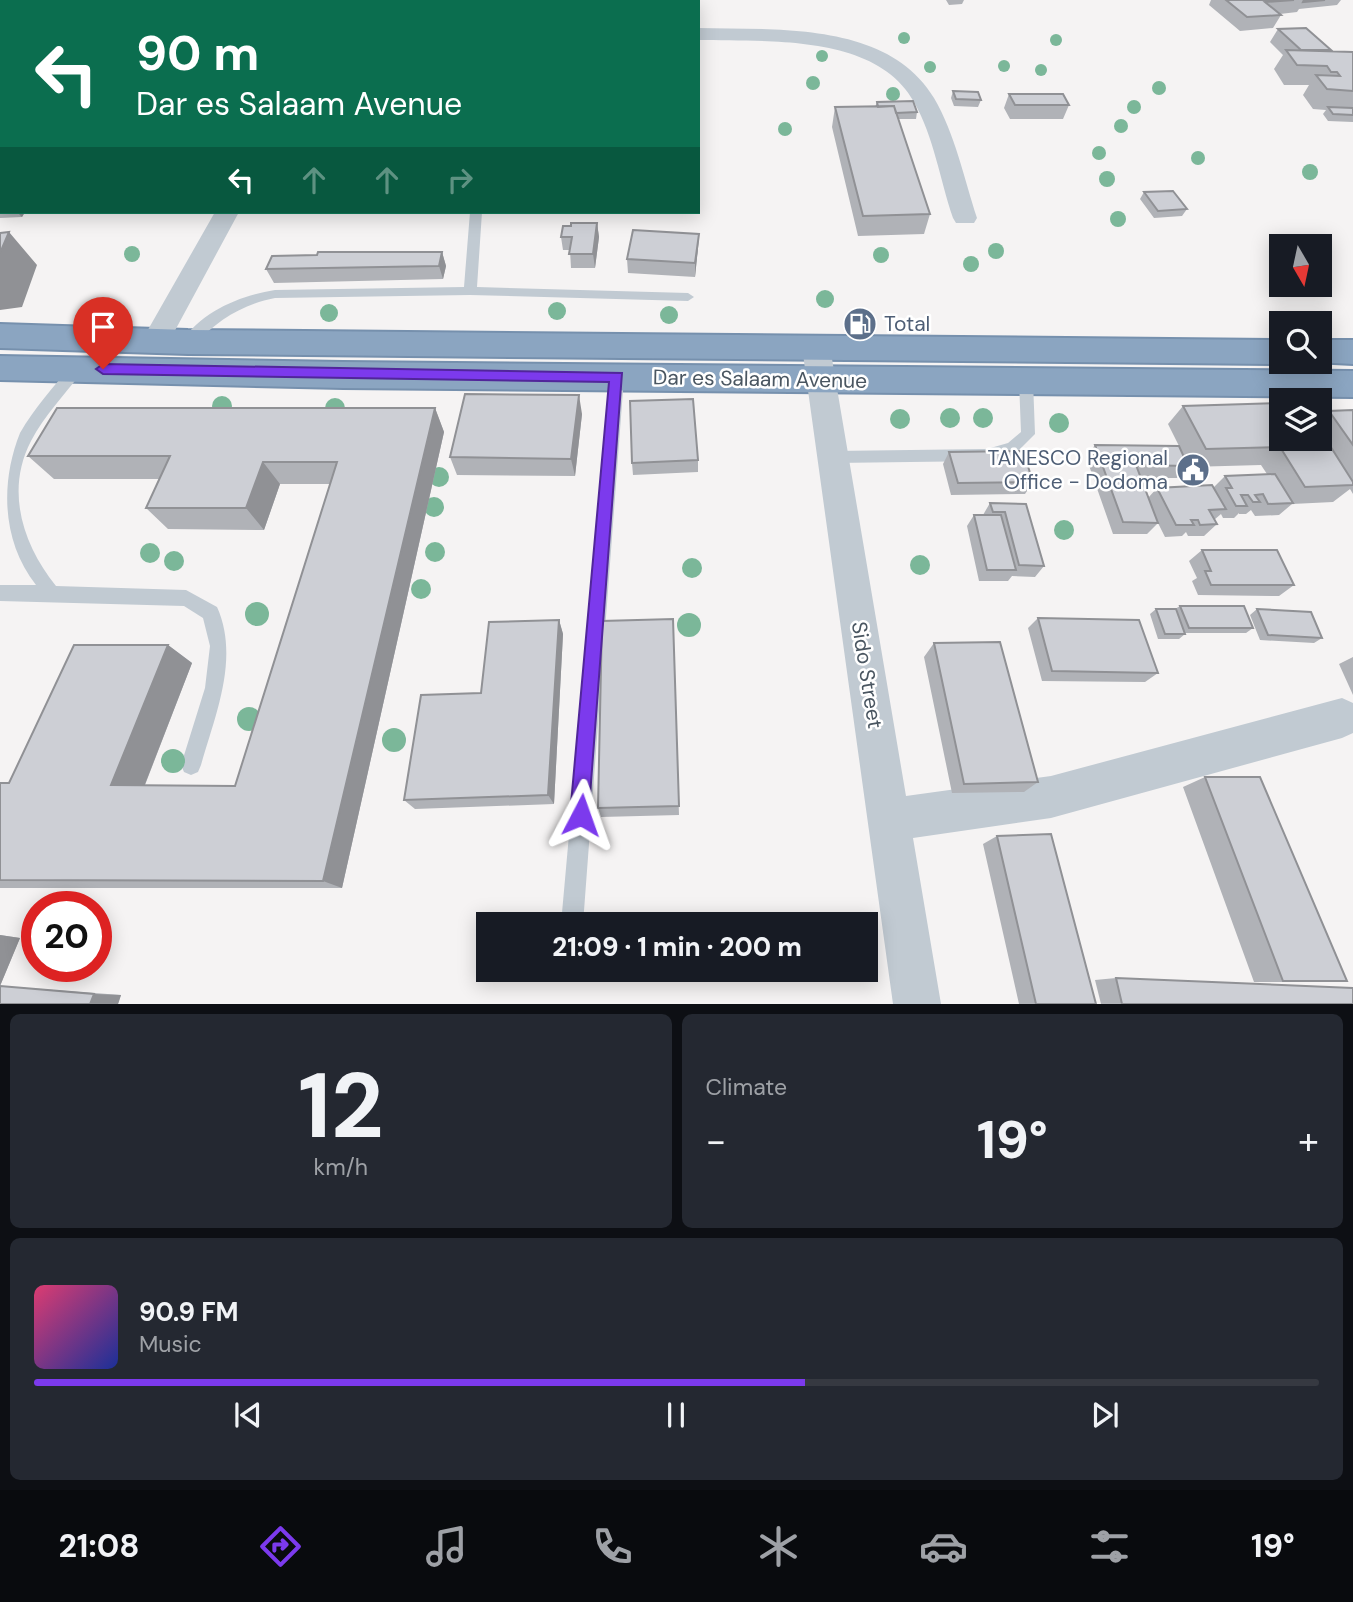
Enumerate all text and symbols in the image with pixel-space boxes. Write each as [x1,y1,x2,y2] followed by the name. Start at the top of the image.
[136,21,259,85] text: 90 m
[21,28,112,119] icon: left
[136,83,462,125] text: Dar es Salaam Avenue
[222,161,260,199] icon: left
[295,161,333,199] icon: ahead
[368,161,406,199] icon: ahead
[441,161,479,199] icon: right
[1269,234,1332,298] north arrow
[1269,234,1332,451] map controls
[73,297,133,369] pin
[841,305,879,343] fuel station icon: Total
[84,308,122,346] icon: arrive
[884,310,930,338] place label: Total
[1269,311,1332,374] button: search
[653,363,867,395] street label: Dar es Salaam Avenue
[1269,388,1332,451] button: layers
[987,444,1168,496] place label: TANESCO Regional Office - Dodoma
[1174,451,1212,489] public building icon: TANESCO Regional Office - Dodoma
[845,619,889,731] street label: Sido Street
[544,778,618,852] position arrow
[21,891,112,982] speed limit sign: 20
[552,930,802,964] text: 21:09 · 1 min · 200 m
[298,1047,384,1165] text: 12
[706,1072,787,1102] text: Climate
[977,1106,1048,1174] text: 19°
[706,1116,726,1166] text: −
[1298,1116,1319,1166] text: +
[314,1152,368,1182] text: km/h
[139,1295,239,1329] text: 90.9 FM
[139,1329,202,1359] text: Music
[229,1396,267,1434] icon: previous
[657,1396,695,1434] icon: pause
[1086,1396,1124,1434] icon: next
[256,1522,305,1571] icon: directions
[422,1522,471,1571] icon: music
[588,1522,637,1571] icon: phone
[754,1522,803,1571] icon: climate
[919,1522,968,1571] icon: car
[1085,1522,1134,1571] icon: filters
[58,1525,139,1567] text: 21:08
[1251,1525,1295,1567] text: 19°

